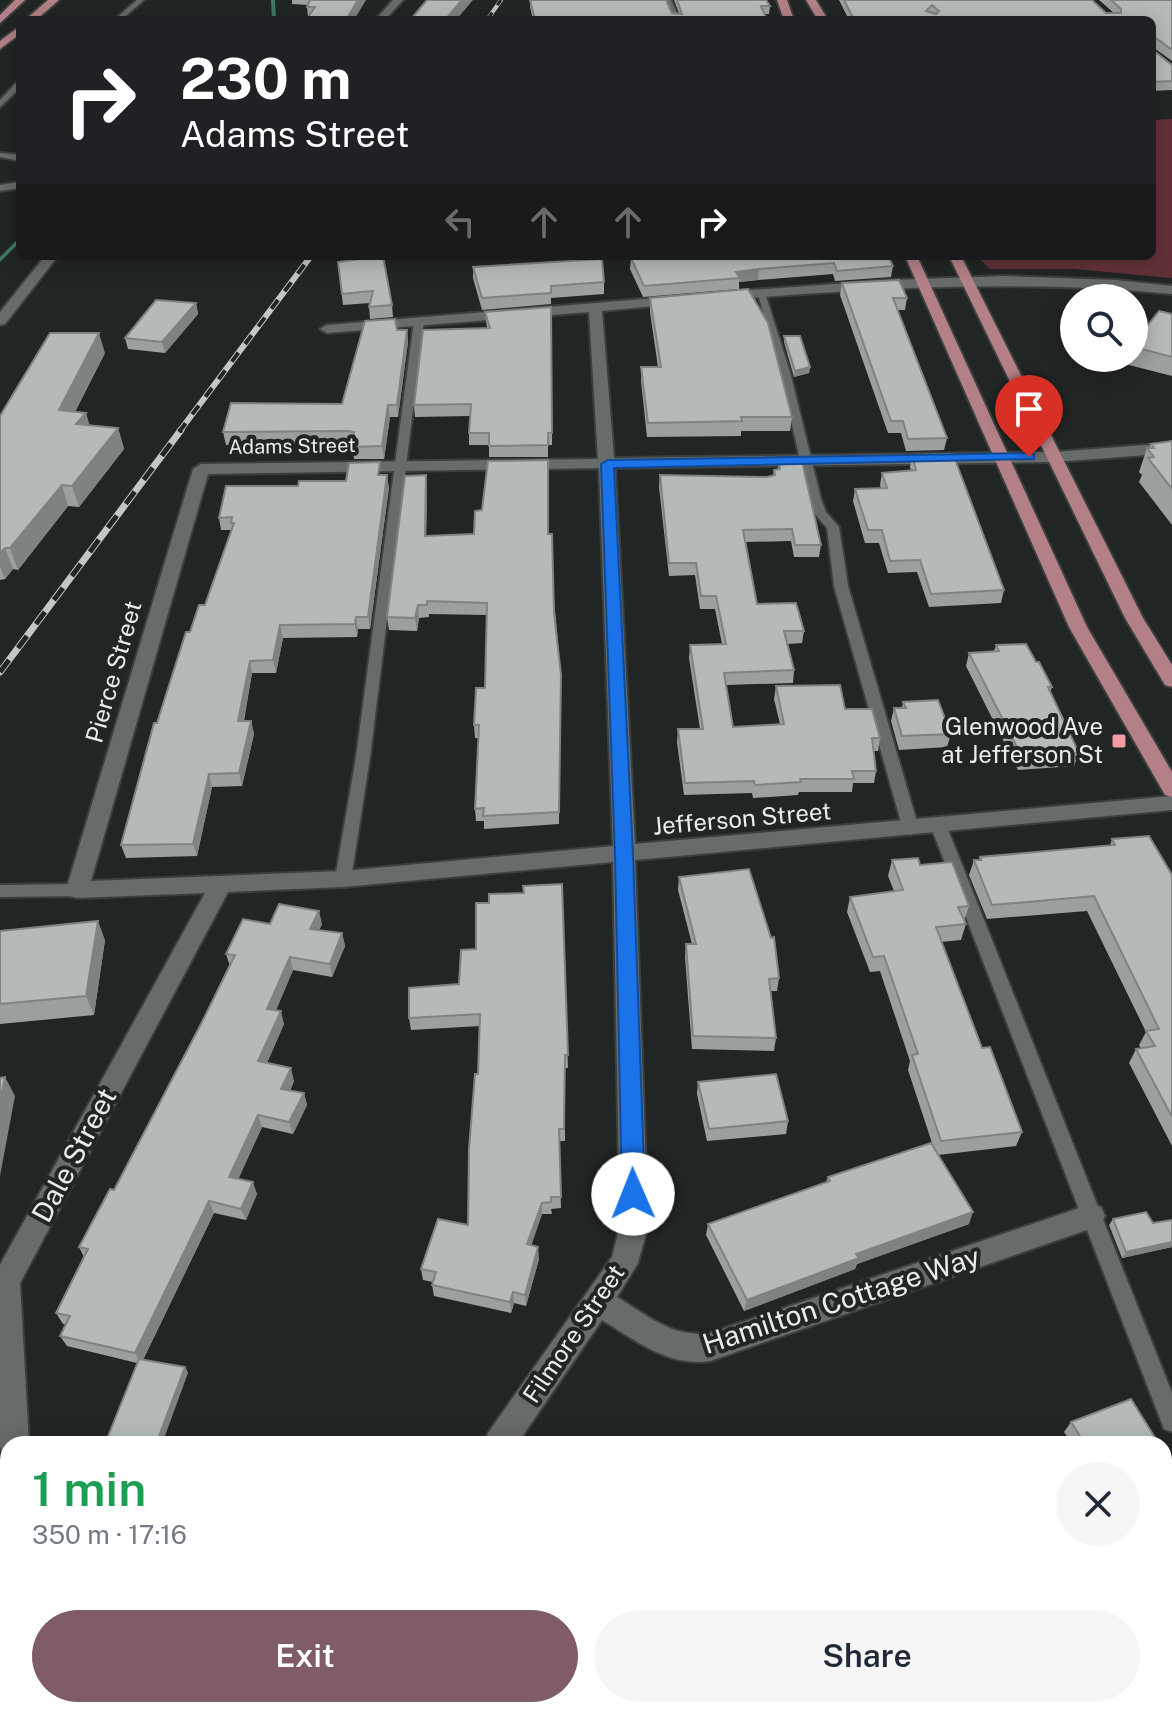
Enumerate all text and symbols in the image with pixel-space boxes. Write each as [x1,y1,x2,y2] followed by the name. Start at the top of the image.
[180,46,352,112] text: 230 m
[48,48,152,152] icon: right
[180,113,409,155] text: Adams Street
[438,200,482,244] icon: left
[522,200,566,244] icon: ahead
[606,200,650,244] icon: ahead
[690,200,734,244] icon: right
[1060,284,1148,372] map controls
[1060,284,1148,372] button: search
[995,375,1063,457] pin
[1007,387,1051,431] icon: arrive
[228,433,356,459] street label: Adams Street
[79,598,147,746] street label: Pierce Street
[941,712,1103,768] place label: Glenwood Ave at Jefferson St
[1110,732,1128,750] marker: Glenwood Ave at Jefferson St
[651,796,832,840] street label: Jefferson Street
[24,1082,123,1227] street label: Dale Street
[591,1152,675,1236] position arrow
[698,1239,984,1360] street label: Hamilton Cottage Way
[517,1259,630,1408] street label: Filmore Street
[32,1460,146,1517] text: 1 min
[1056,1462,1140,1546] button: close
[32,1519,187,1550] text: 350 m · 17:16
[32,1610,578,1702] button: Exit
[594,1610,1140,1702] button: Share

